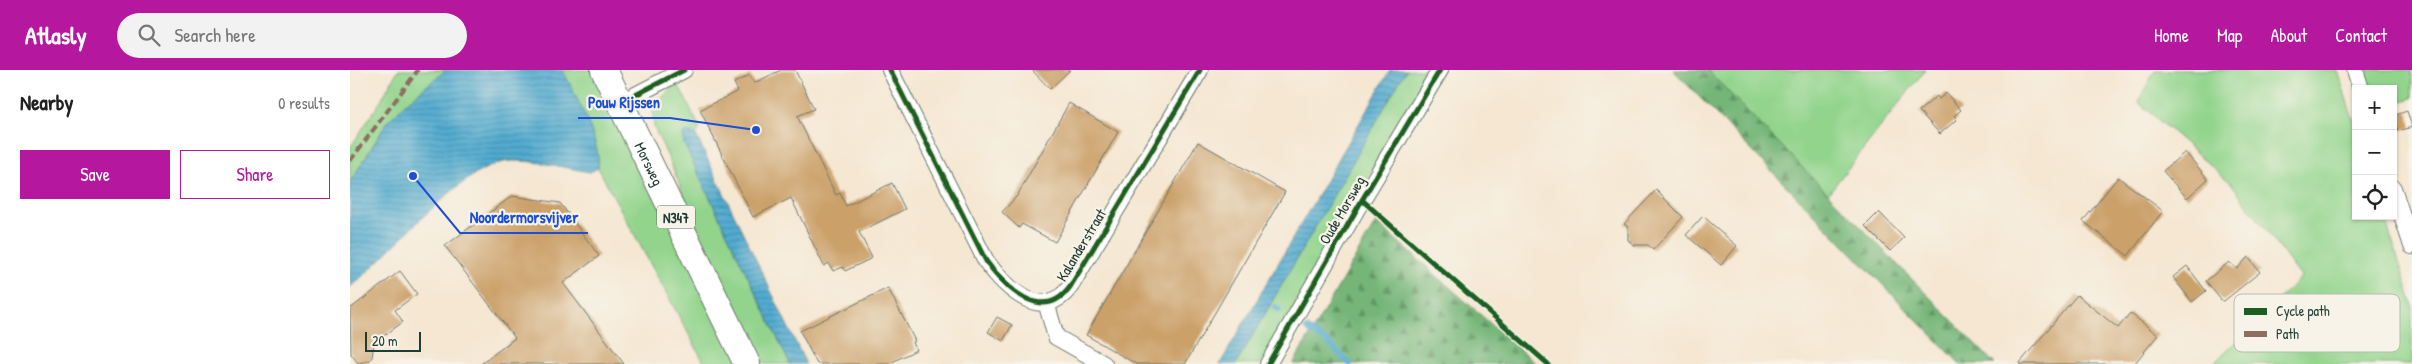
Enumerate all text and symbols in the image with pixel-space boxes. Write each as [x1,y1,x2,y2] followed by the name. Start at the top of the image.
[117,13,467,58] search box
[25,19,87,51] text: Atlasly
[135,21,163,49] icon: search
[175,22,256,48] text: Search here
[2154,23,2189,48] text: Home
[2217,23,2242,48] text: Map
[2270,23,2307,48] text: About
[2335,23,2387,48] text: Contact
[2352,85,2397,220] map controls
[2352,85,2397,130] button: +
[578,87,670,118] callout: Pouw Rijssen
[20,88,73,117] text: Nearby
[588,91,660,113] text: Pouw Rijssen
[278,92,330,114] text: 0 results
[2352,130,2397,175] button: −
[630,138,669,189] street label: Morsweg
[20,150,170,199] button: Save
[180,150,330,199] button: Share
[1314,172,1370,248] street label: Oude Morsweg
[2352,175,2397,220] button: locate
[460,202,588,233] callout: Noordermorsvijver
[1051,204,1111,285] street label: Kalanderstraat
[470,206,579,228] text: Noordermorsvijver
[657,206,695,228] road number: N347
[2234,294,2400,352] legend
[2276,301,2330,321] text: Cycle path
[2276,324,2299,343] text: Path
[365,329,421,352] scale bar
[372,331,398,350] text: 20 m

